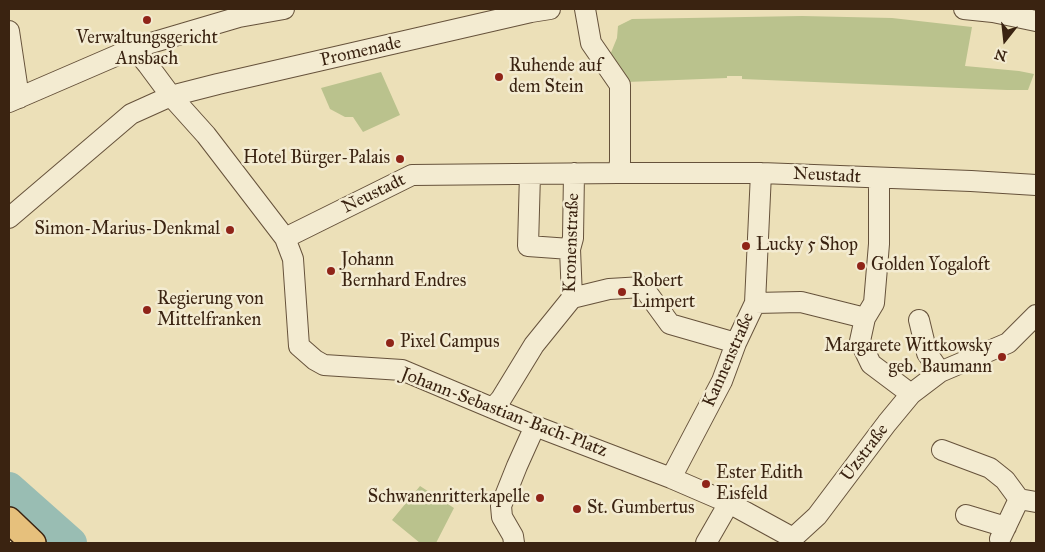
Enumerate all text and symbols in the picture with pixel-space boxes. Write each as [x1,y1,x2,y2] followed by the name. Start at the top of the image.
[141,14,153,26] marker: Verwaltungsgericht Ansbach
[980,15,1030,65] north arrow
[76,28,218,70] place label: Verwaltungsgericht Ansbach
[318,32,404,72] street label: Promenade
[993,45,1009,65] text: N
[509,56,602,98] place label: Ruhende auf dem Stein
[493,71,505,83] marker: Ruhende auf dem Stein
[243,148,390,170] place label: Hotel Bürger-Palais
[394,153,406,165] marker: Hotel Bürger-Palais
[793,163,861,189] street label: Neustadt
[339,169,409,219] street label: Neustadt
[559,193,585,293] street label: Kronenstraße
[35,219,220,241] place label: Simon-Marius-Denkmal
[224,224,236,236] marker: Simon-Marius-Denkmal
[756,235,858,257] place label: Lucky 5 Shop
[740,240,752,252] marker: Lucky 5 Shop
[341,250,466,292] place label: Johann Bernhard Endres
[871,255,990,277] place label: Golden Yogaloft
[855,260,867,272] marker: Golden Yogaloft
[325,265,337,277] marker: Johann Bernhard Endres
[632,271,695,314] place label: Robert Limpert
[616,286,628,298] marker: Robert Limpert
[157,289,264,332] place label: Regierung von Mittelfranken
[141,304,153,316] marker: Regierung von Mittelfranken
[699,309,759,411] street label: Kannenstraße
[400,332,499,354] place label: Pixel Campus
[824,336,992,378] place label: Margarete Wittkowsky geb. Baumann
[384,337,396,349] marker: Pixel Campus
[996,351,1008,363] marker: Margarete Wittkowsky geb. Baumann
[398,364,610,462] street label: Johann-Sebastian-Bach-Platz
[836,420,894,486] street label: Uzstraße
[716,463,803,506] place label: Ester Edith Eisfeld
[700,478,712,490] marker: Ester Edith Eisfeld
[368,487,530,509] place label: Schwanenritterkapelle
[534,492,546,504] marker: Schwanenritterkapelle
[587,498,695,520] place label: St. Gumbertus
[571,503,583,515] marker: St. Gumbertus

